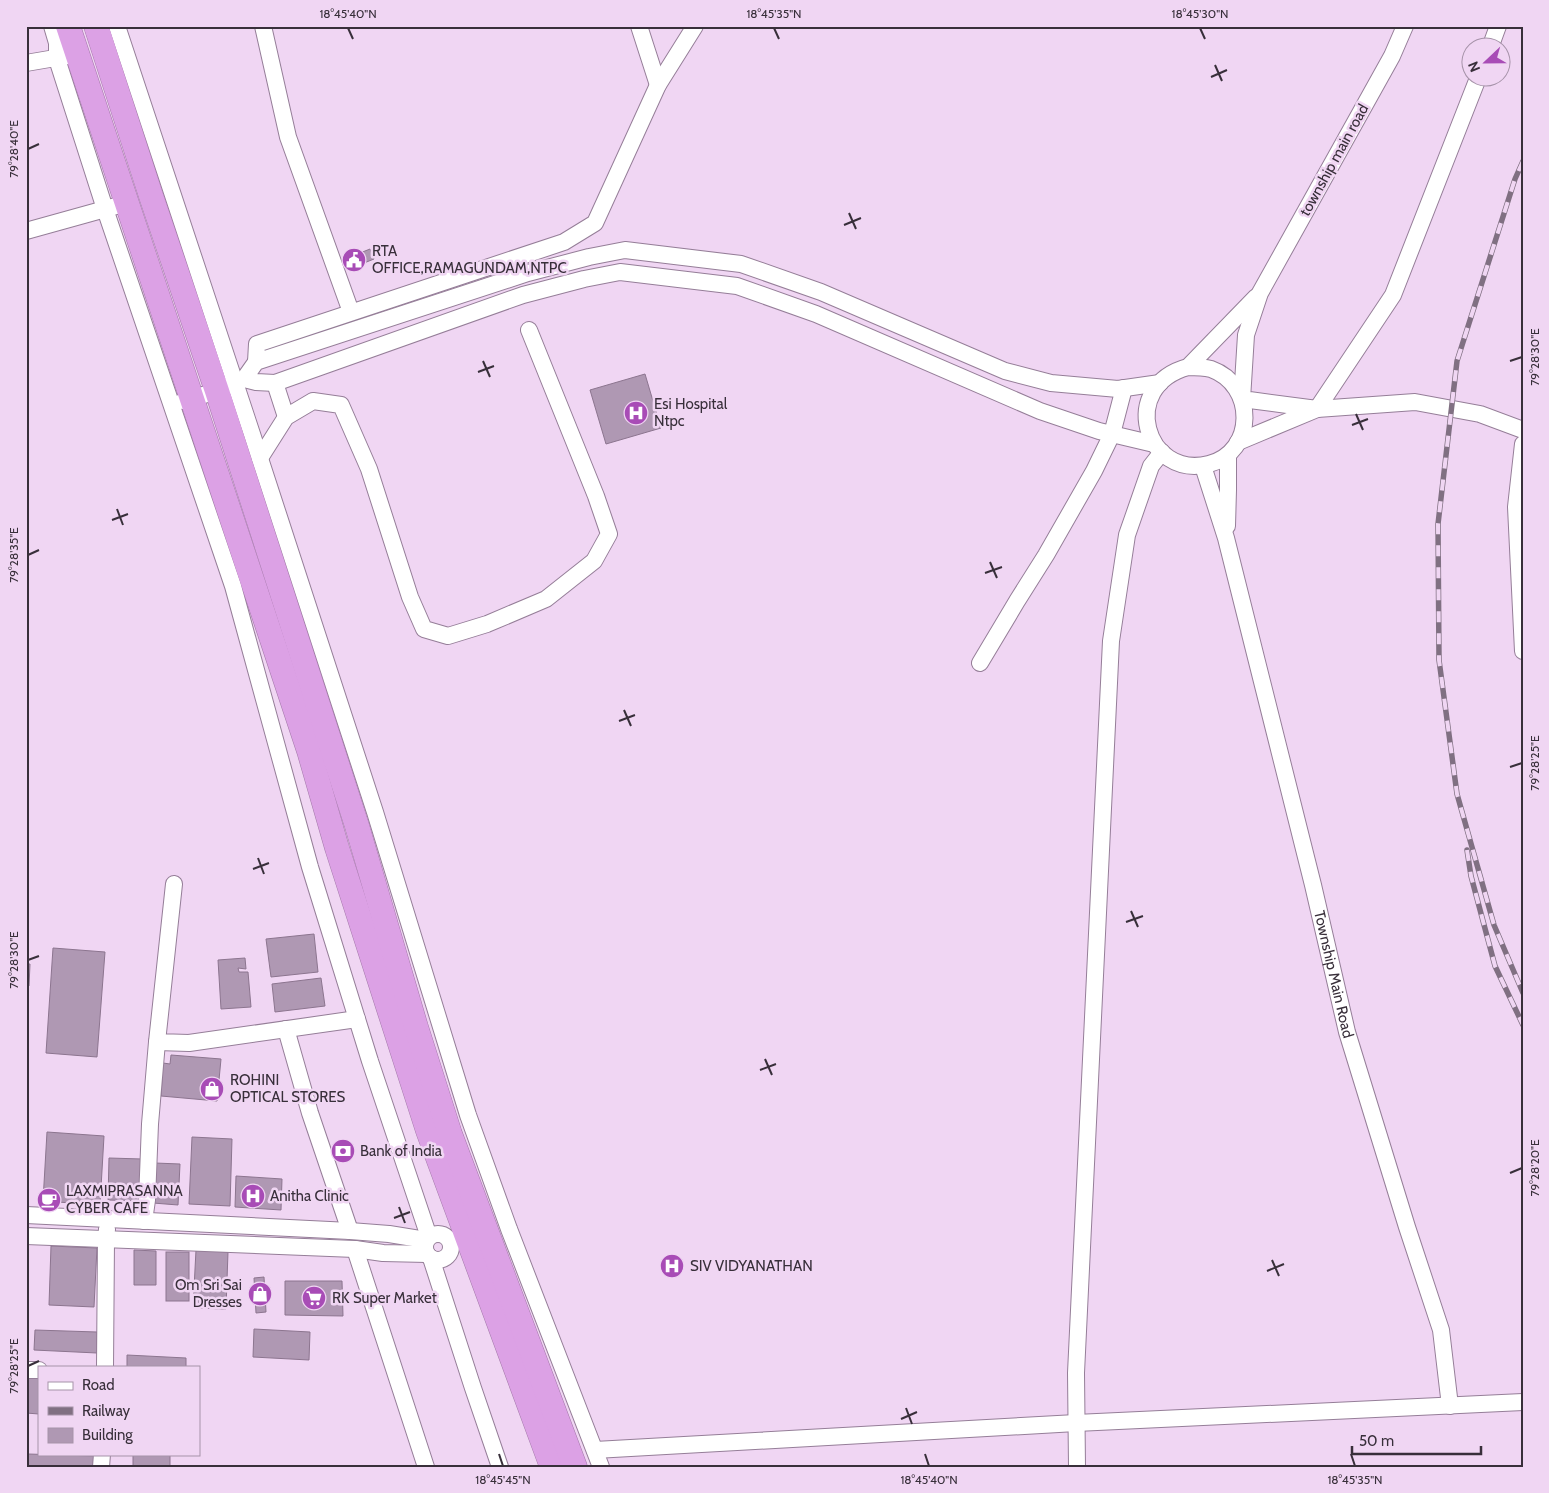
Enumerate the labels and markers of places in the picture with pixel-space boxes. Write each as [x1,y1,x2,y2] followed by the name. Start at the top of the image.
[372,242,567,277] place label: RTA OFFICE,RAMAGUNDAM,NTPC
[341,247,367,273] public building icon: RTA OFFICE,RAMAGUNDAM,NTPC
[654,395,728,430] place label: Esi Hospital Ntpc
[623,400,649,426] hospital icon: Esi Hospital Ntpc
[230,1071,346,1106] place label: ROHINI OPTICAL STORES
[199,1076,225,1102] shop icon: ROHINI OPTICAL STORES
[330,1138,356,1164] bank icon: Bank of India
[360,1142,443,1160] place label: Bank of India
[66,1182,184,1217] place label: LAXMIPRASANNA CYBER CAFE
[240,1183,266,1209] hospital icon: Anitha Clinic
[36,1187,62,1213] cafe icon: LAXMIPRASANNA CYBER CAFE
[270,1187,349,1205] place label: Anitha Clinic
[659,1253,685,1279] hospital icon: SIV VIDYANATHAN
[690,1257,813,1275] place label: SIV VIDYANATHAN
[175,1276,242,1311] place label: Om Sri Sai Dresses
[247,1281,273,1307] shop icon: Om Sri Sai Dresses
[301,1285,327,1311] supermarket icon: RK Super Market
[332,1289,437,1307] place label: RK Super Market

